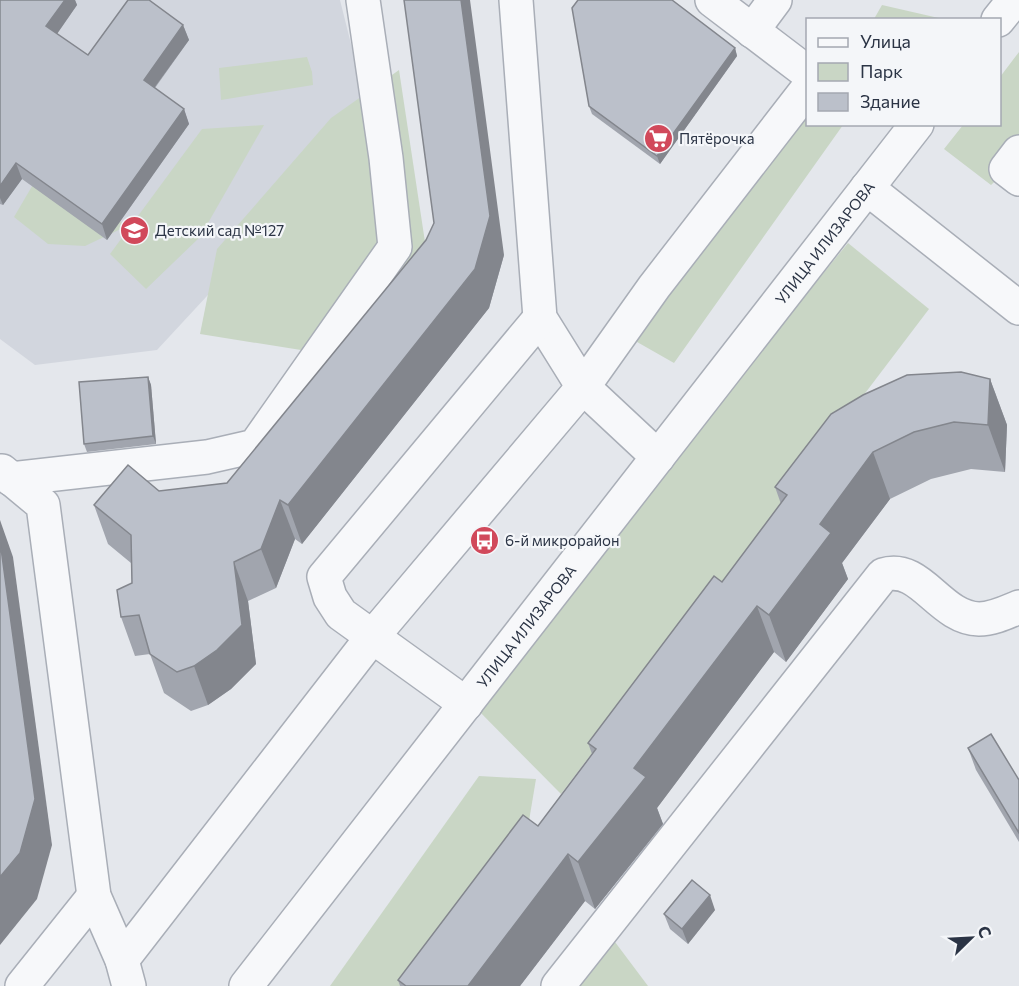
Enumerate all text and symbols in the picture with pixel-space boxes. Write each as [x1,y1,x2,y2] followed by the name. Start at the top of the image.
[806,18,1001,126] legend
[860,30,911,52] text: Улица
[860,60,903,82] text: Парк
[860,90,920,112] text: Здание
[642,122,674,154] supermarket icon: Пятёрочка
[679,129,754,147] place label: Пятёрочка
[771,178,878,308] street label: УЛИЦА ИЛИЗАРОВА
[118,214,150,246] school or university icon: Детский сад №127
[155,221,284,239] place label: Детский сад №127
[468,524,500,556] bus stop icon: 6-й микрорайон
[505,531,620,549] place label: 6-й микрорайон
[473,561,579,691] street label: УЛИЦА ИЛИЗАРОВА
[941,908,1001,968] north arrow
[974,923,996,941] text: С

